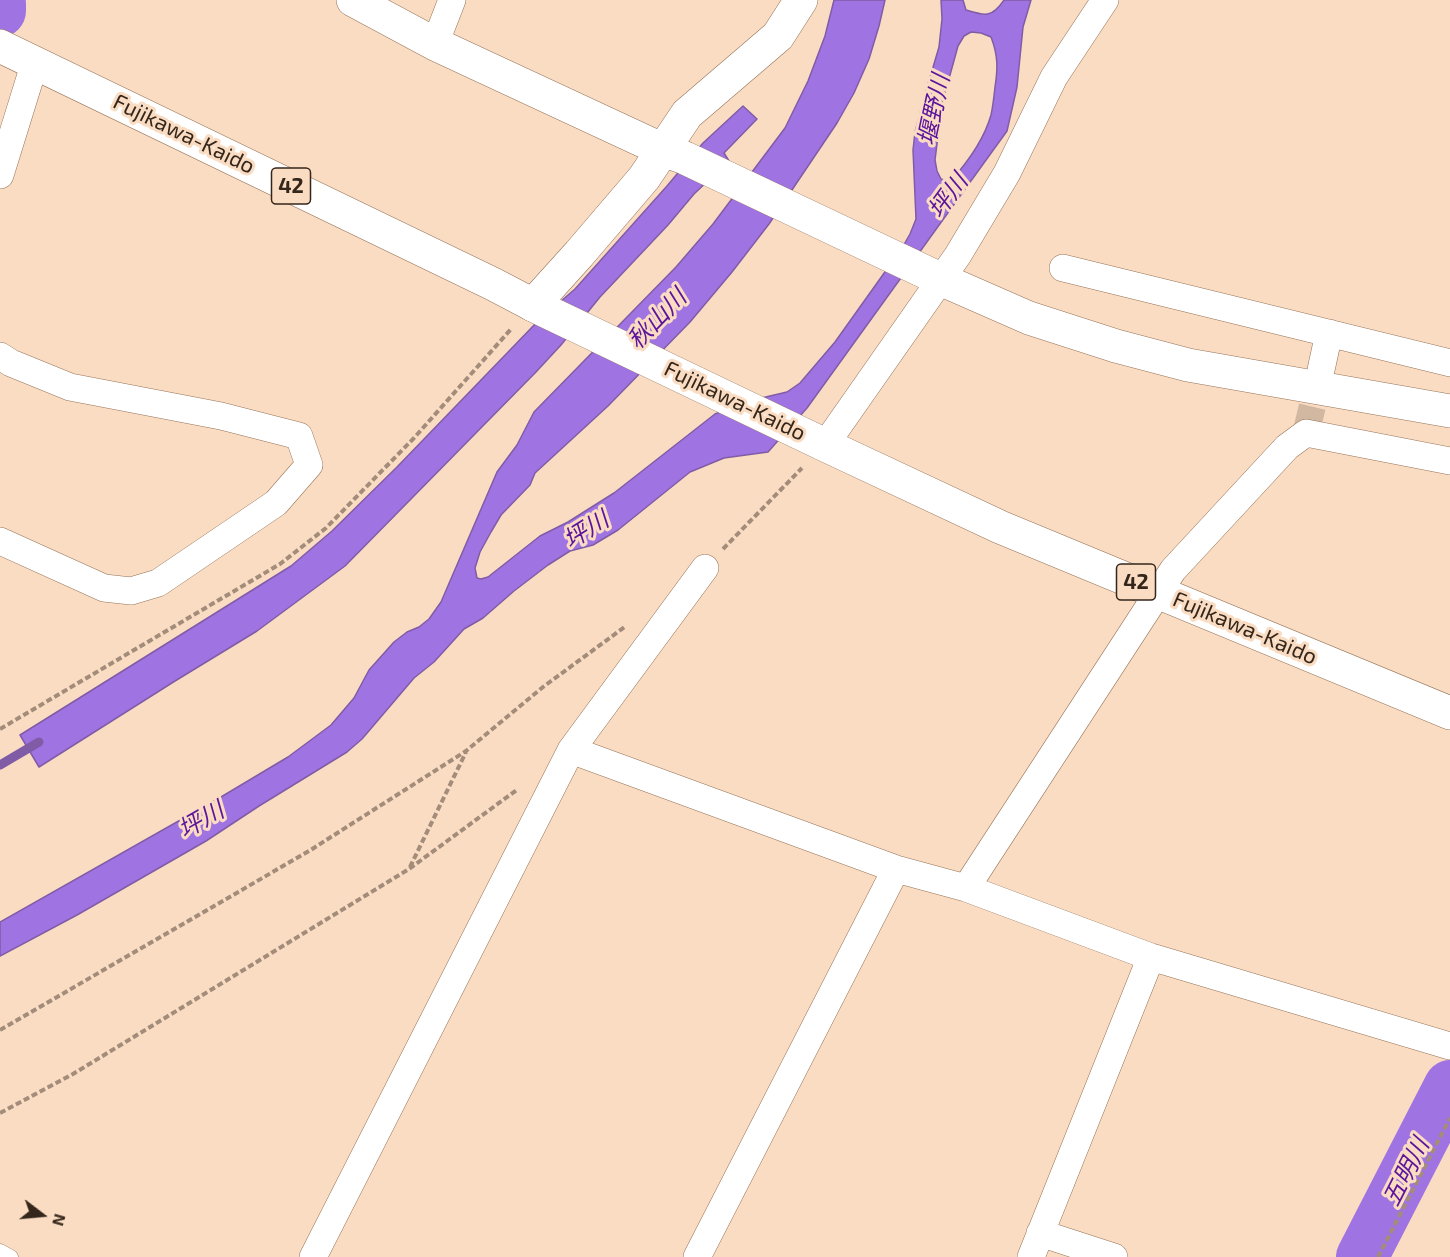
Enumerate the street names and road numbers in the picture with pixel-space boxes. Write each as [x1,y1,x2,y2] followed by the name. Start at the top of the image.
[109,88,259,180] street label: Fujikawa-Kaido
[272,168,310,204] road number: 42
[660,355,810,447] street label: Fujikawa-Kaido
[1116,564,1156,600] road number: 42
[1169,586,1321,670] street label: Fujikawa-Kaido

